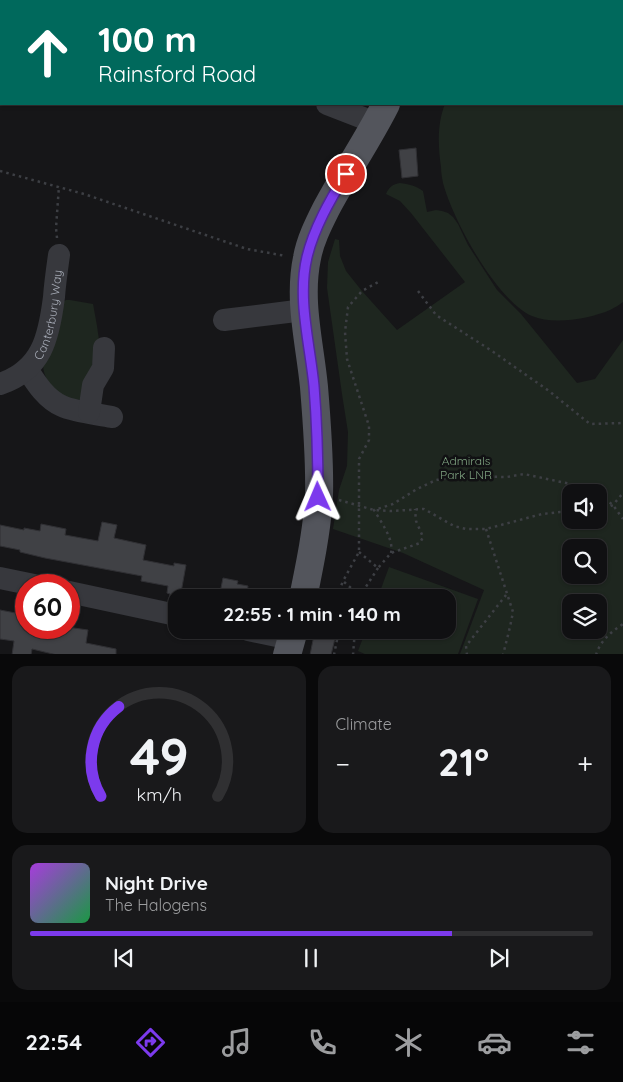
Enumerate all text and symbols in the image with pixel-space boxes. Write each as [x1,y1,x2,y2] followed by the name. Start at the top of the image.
[98,17,197,61] text: 100 m
[15,20,80,85] icon: ahead
[98,60,256,88] text: Rainsford Road
[325,153,367,195] pin
[332,160,360,188] icon: arrive
[30,269,64,362] street label: Canterbury Way
[440,453,492,482] park label: Admirals Park LNR
[291,470,343,522] position arrow
[562,484,607,639] map controls
[562,484,607,529] button: sound
[562,539,607,584] button: search
[15,574,80,639] speed limit sign: 60
[562,594,607,639] button: layers
[223,602,401,626] text: 22:55 · 1 min · 140 m
[336,714,392,734] text: Climate
[129,723,188,788] text: 49
[438,738,489,786] text: 21°
[336,746,350,781] text: −
[577,746,593,781] text: +
[136,783,181,805] text: km/h
[105,871,208,895] text: Night Drive
[105,895,207,915] text: The Halogens
[110,944,138,972] icon: previous
[297,944,325,972] icon: pause
[485,944,513,972] icon: next
[133,1025,168,1060] icon: directions
[219,1025,254,1060] icon: music
[305,1025,340,1060] icon: phone
[391,1025,426,1060] icon: climate
[477,1025,512,1060] icon: car
[563,1025,598,1060] icon: filters
[25,1028,82,1056] text: 22:54

